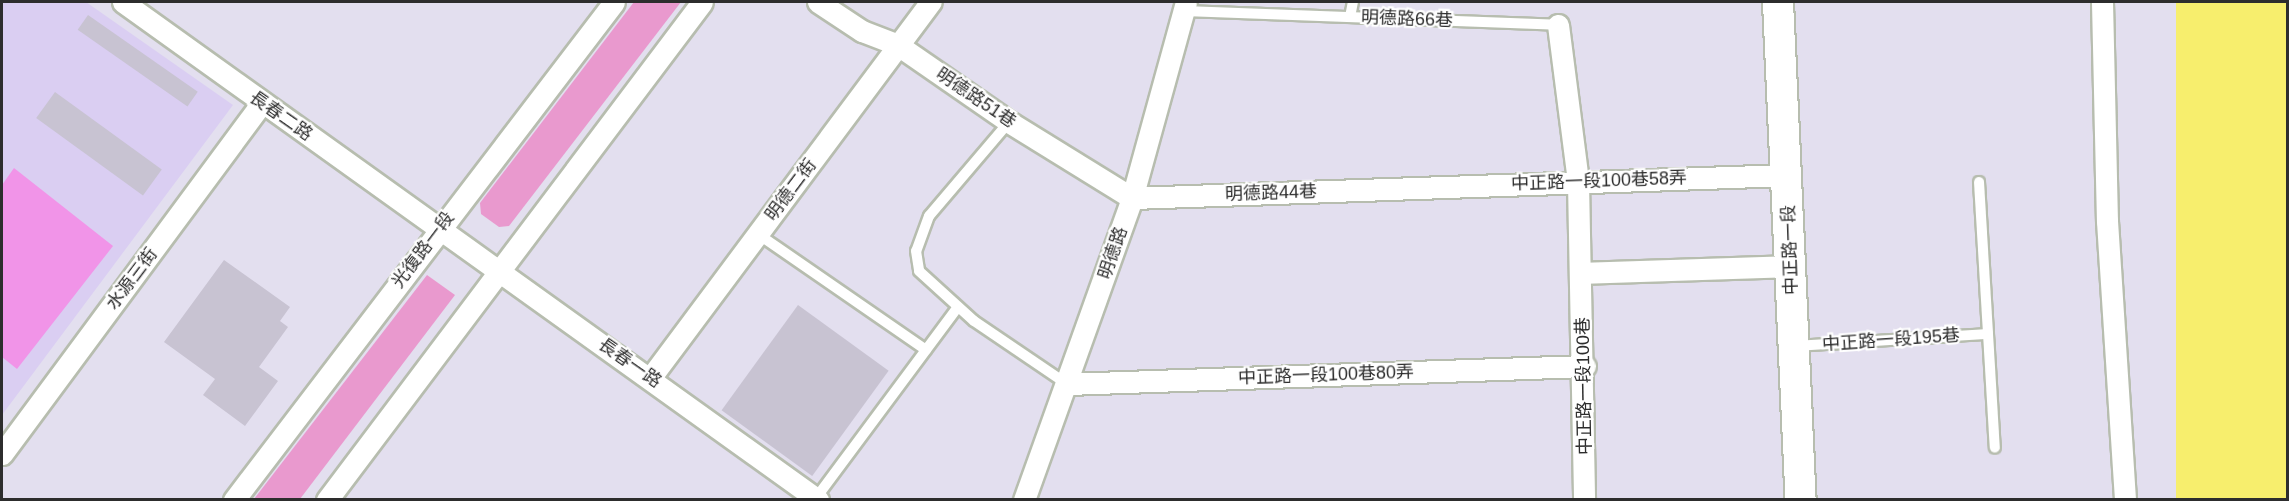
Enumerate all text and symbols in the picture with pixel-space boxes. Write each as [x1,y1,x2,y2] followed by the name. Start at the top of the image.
[1361,7,1453,31] street label: 明德路66巷
[932,63,1020,133] street label: 明德路51巷
[245,87,317,145] street label: 長春二路
[761,155,821,225] street label: 明德二街
[1511,167,1687,195] street label: 中正路一段100巷58弄
[1225,181,1317,205] street label: 明德路44巷
[1778,205,1802,295] street label: 中正路一段
[387,208,459,292] street label: 光復路一段
[1094,224,1132,282] street label: 明德路
[102,244,162,314] street label: 水源三街
[1572,317,1596,455] street label: 中正路一段100巷
[1821,324,1961,356] street label: 中正路一段195巷
[594,334,666,392] street label: 長春一路
[1238,361,1414,389] street label: 中正路一段100巷80弄

